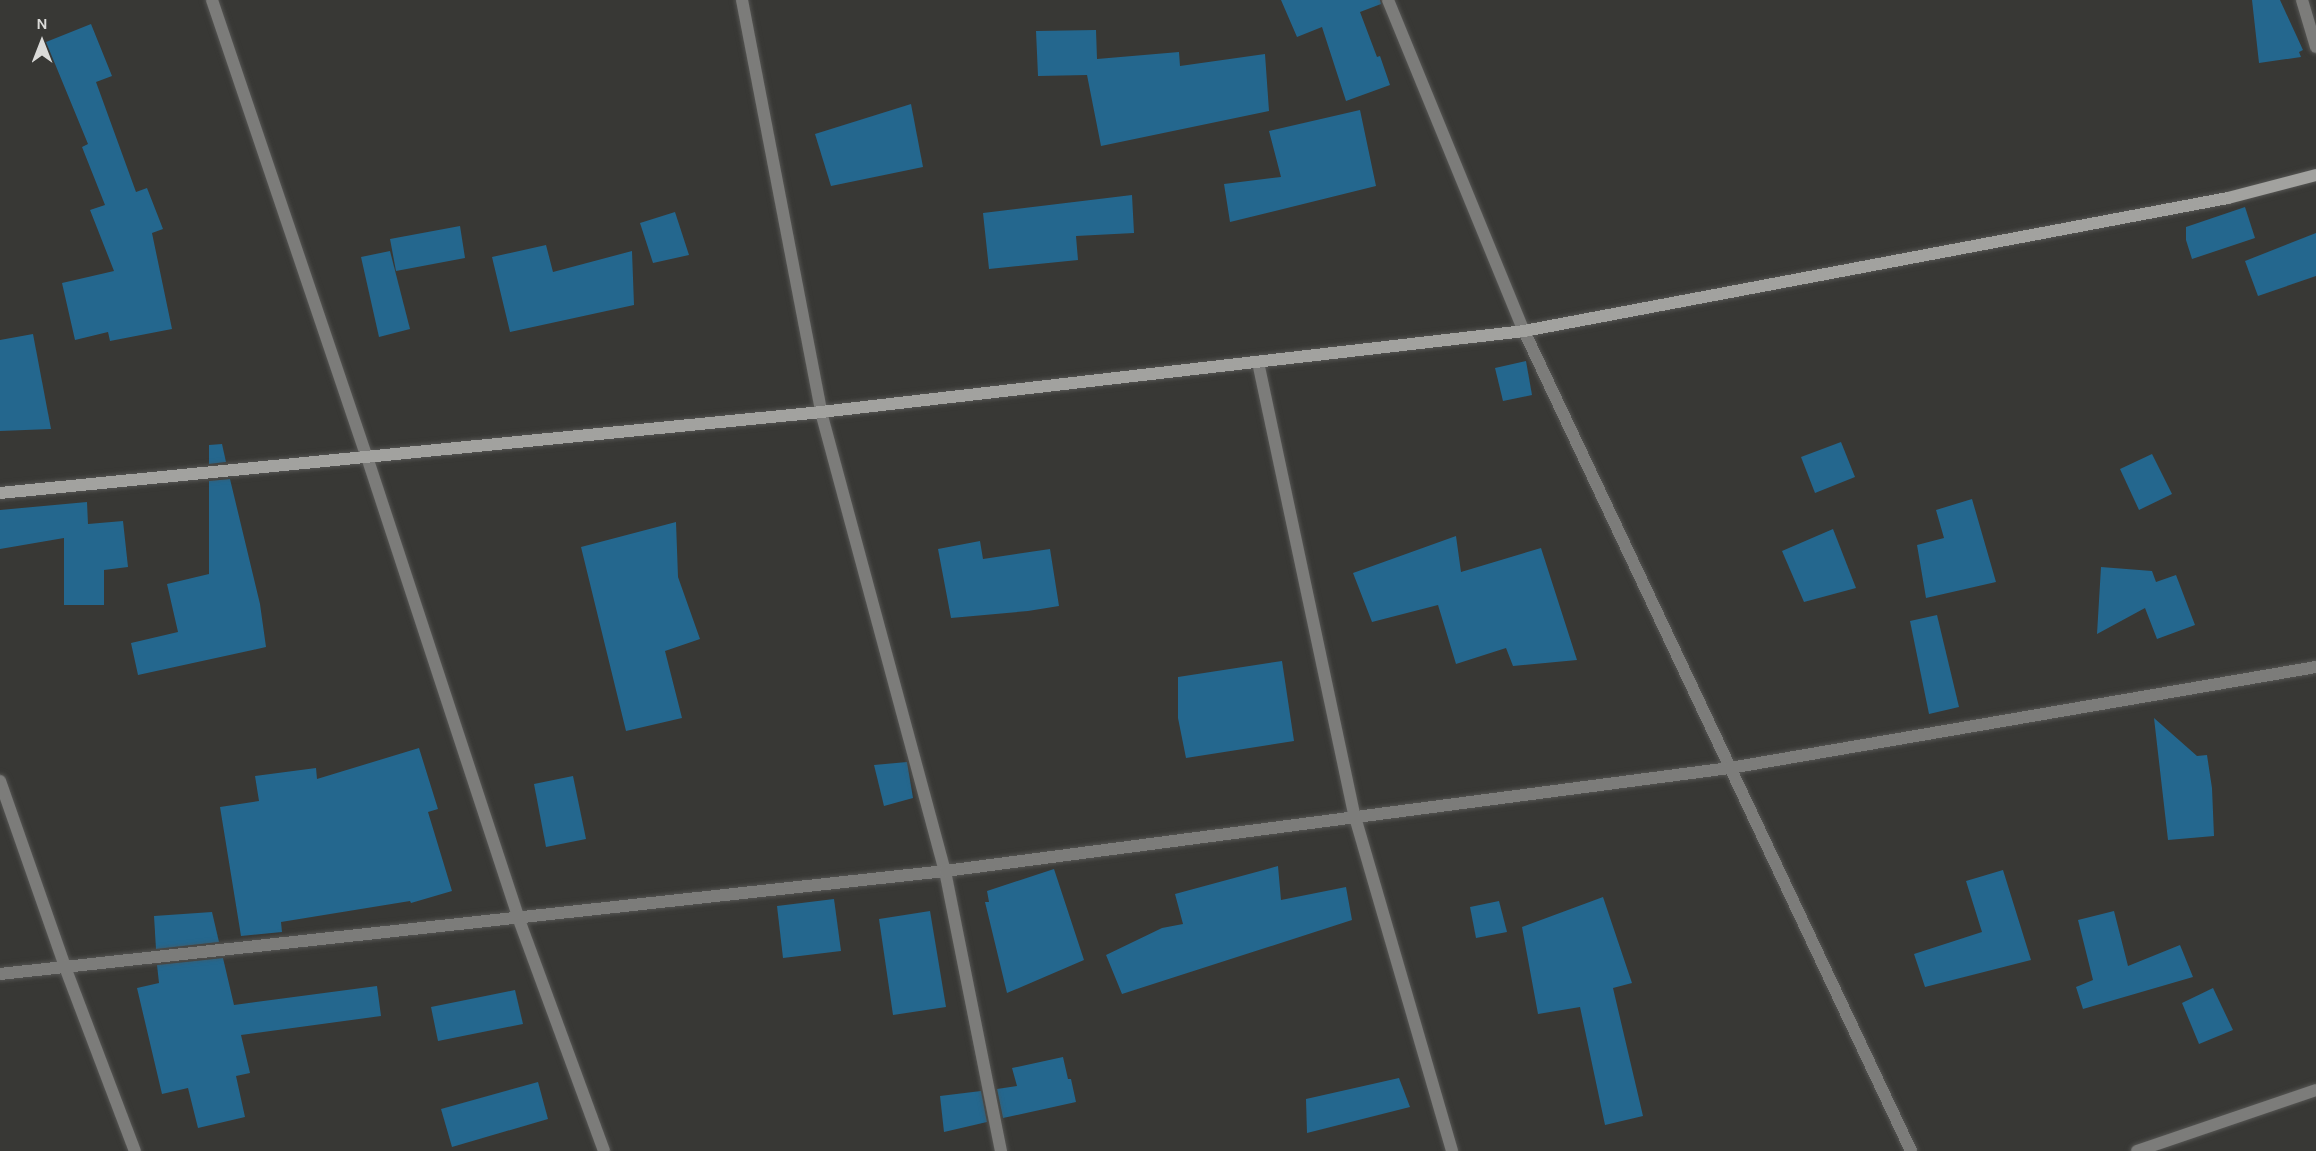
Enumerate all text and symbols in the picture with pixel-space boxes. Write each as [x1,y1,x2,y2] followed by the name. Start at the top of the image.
[12,12,72,72] north arrow
[36,14,48,33] text: N

